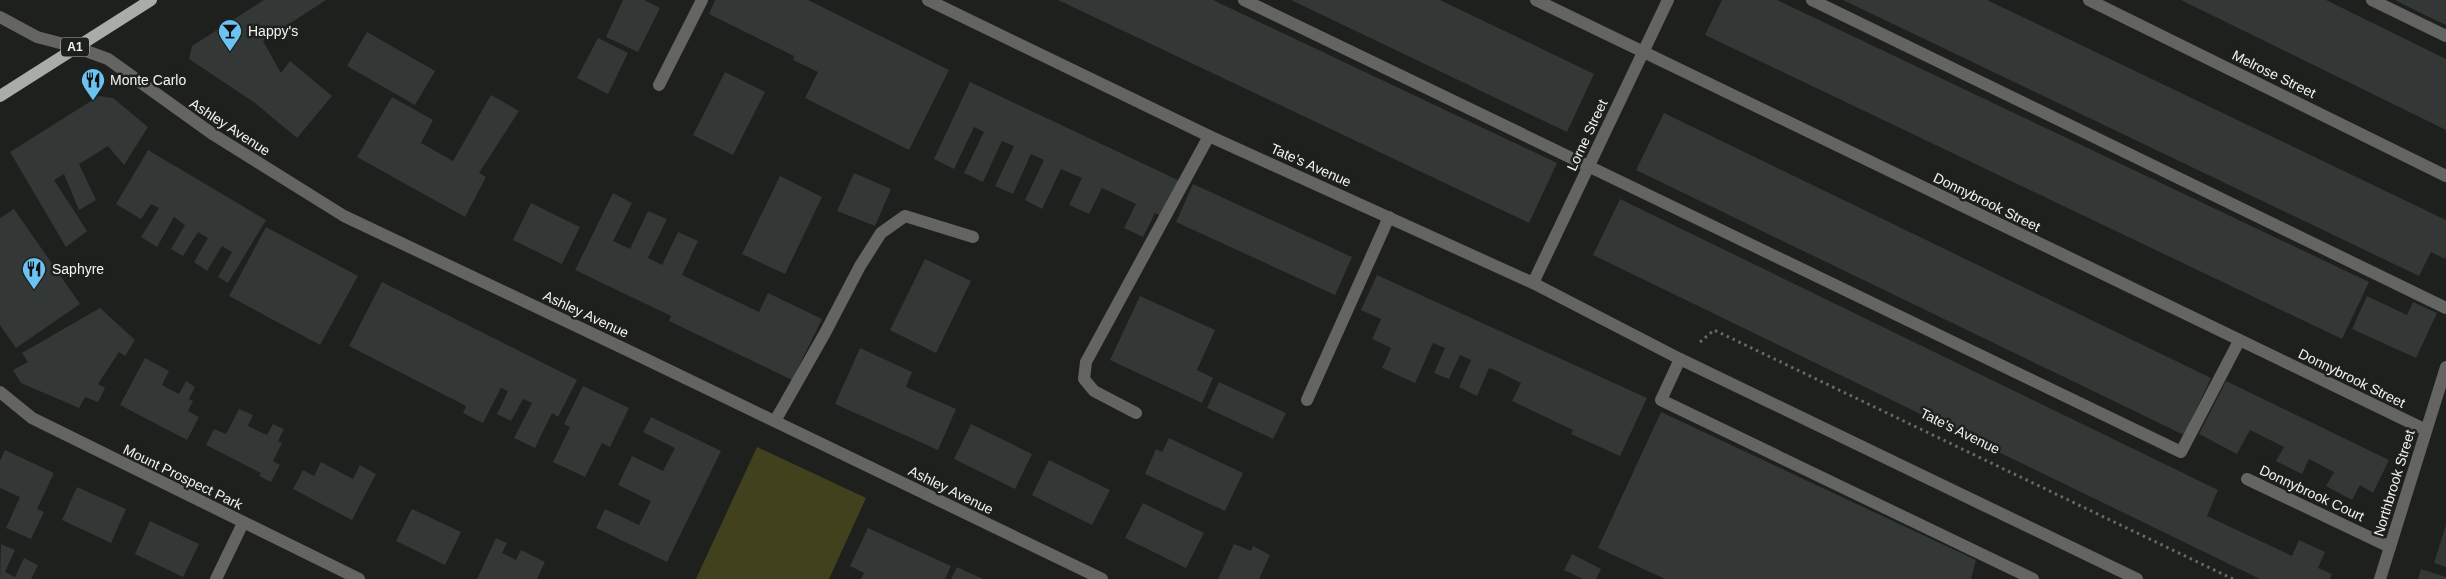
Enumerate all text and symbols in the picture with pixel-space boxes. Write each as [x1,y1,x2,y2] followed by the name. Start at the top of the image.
[217,18,243,52] bar icon: Happy's
[248,23,298,39] place label: Happy's
[61,38,89,56] road number: A1
[2230,47,2319,101] street label: Melrose Street
[80,67,106,101] restaurant icon: Monte Carlo
[110,72,186,88] place label: Monte Carlo
[187,95,273,159] street label: Ashley Avenue
[1563,97,1611,173] street label: Lorne Street
[1268,140,1354,190] street label: Tate's Avenue
[1931,169,2043,235] street label: Donnybrook Street
[21,256,47,290] restaurant icon: Saphyre
[52,261,104,277] place label: Saphyre
[541,287,631,341] street label: Ashley Avenue
[2296,345,2408,411] street label: Donnybrook Street
[1918,405,2003,457] street label: Tate's Avenue
[2370,428,2418,538] street label: Northbrook Street
[121,441,246,513] street label: Mount Prospect Park
[2257,462,2367,524] street label: Donnybrook Court
[906,463,996,518] street label: Ashley Avenue

